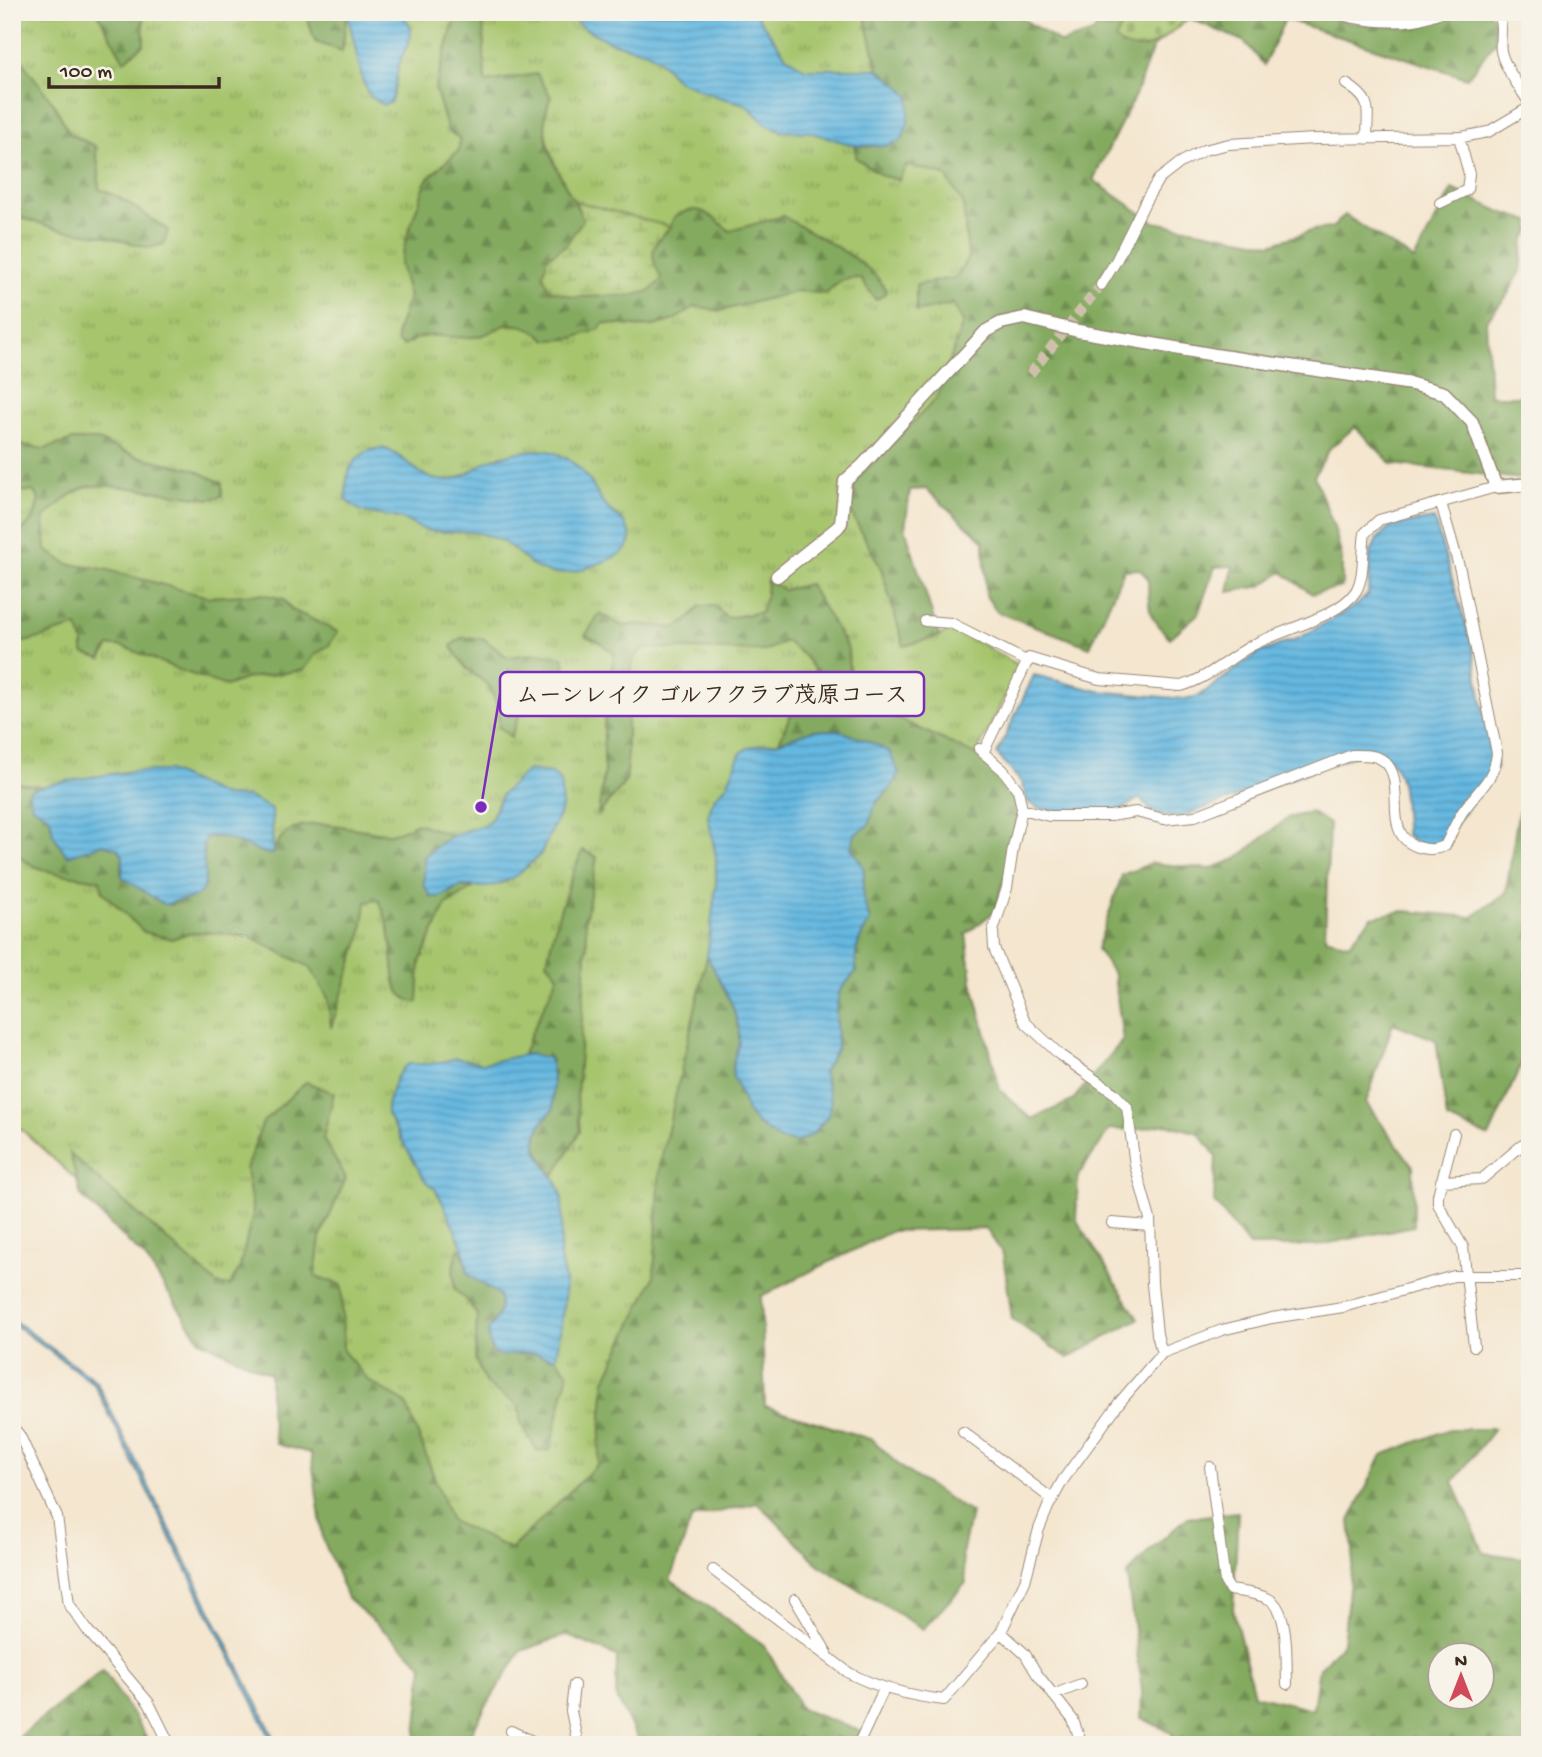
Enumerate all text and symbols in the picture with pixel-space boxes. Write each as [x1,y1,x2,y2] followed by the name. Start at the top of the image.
[49,46,219,90] scale bar
[59,61,112,86] text: 100 m
[500,672,924,716] callout: ムーンレイク ゴルフクラブ茂原コース
[516,683,908,711] text: ムーンレイク ゴルフクラブ茂原コース
[1426,1642,1496,1712] north arrow
[1455,1651,1467,1674] text: N

